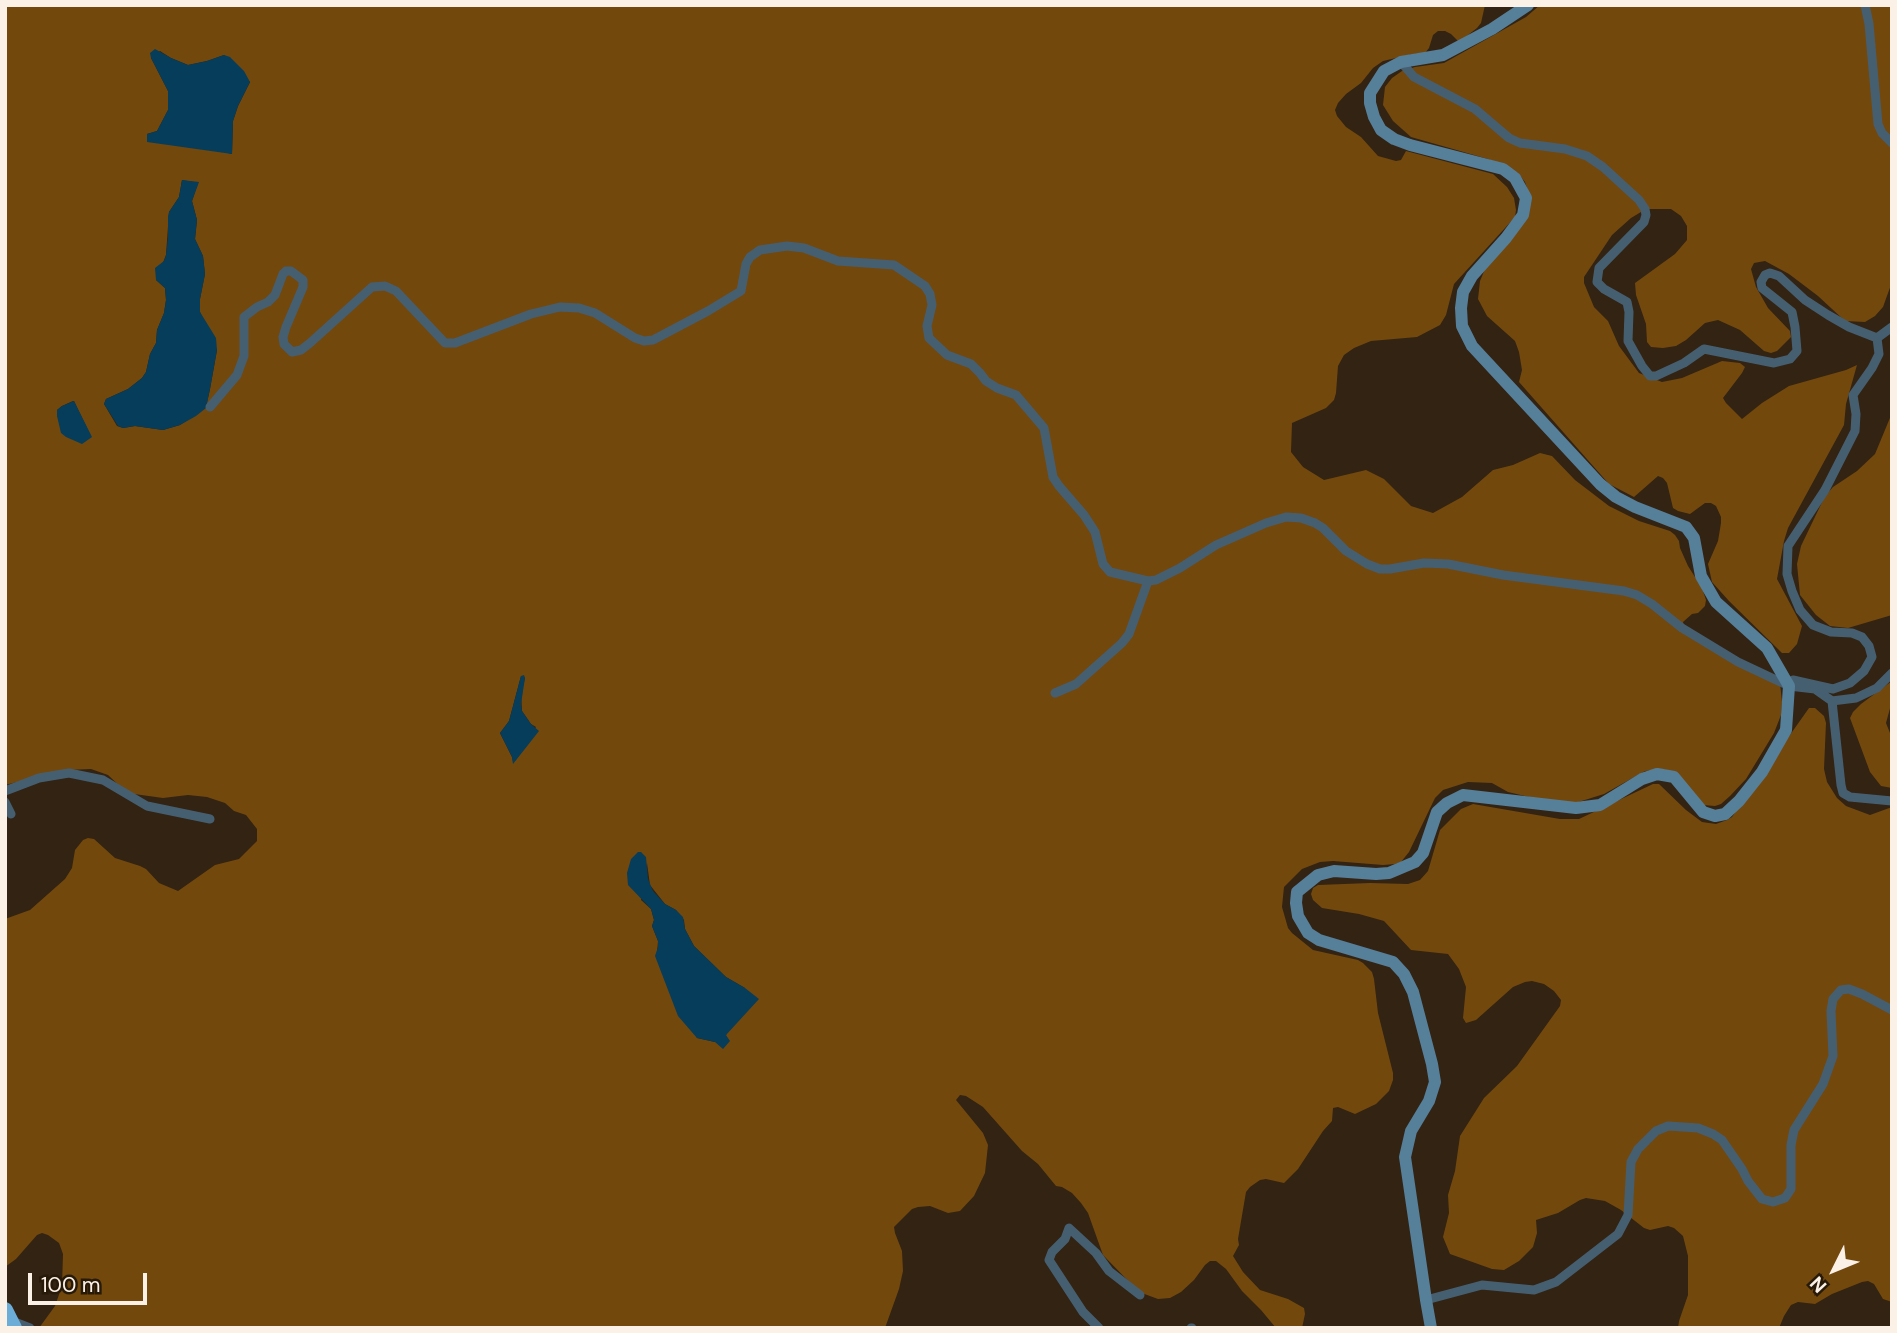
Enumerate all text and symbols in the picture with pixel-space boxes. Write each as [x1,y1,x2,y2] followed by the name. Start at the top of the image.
[1799,1235,1869,1305] north arrow
[32,1260,150,1304] scale bar
[41,1271,101,1299] text: 100 m
[1804,1271,1832,1298] text: N

